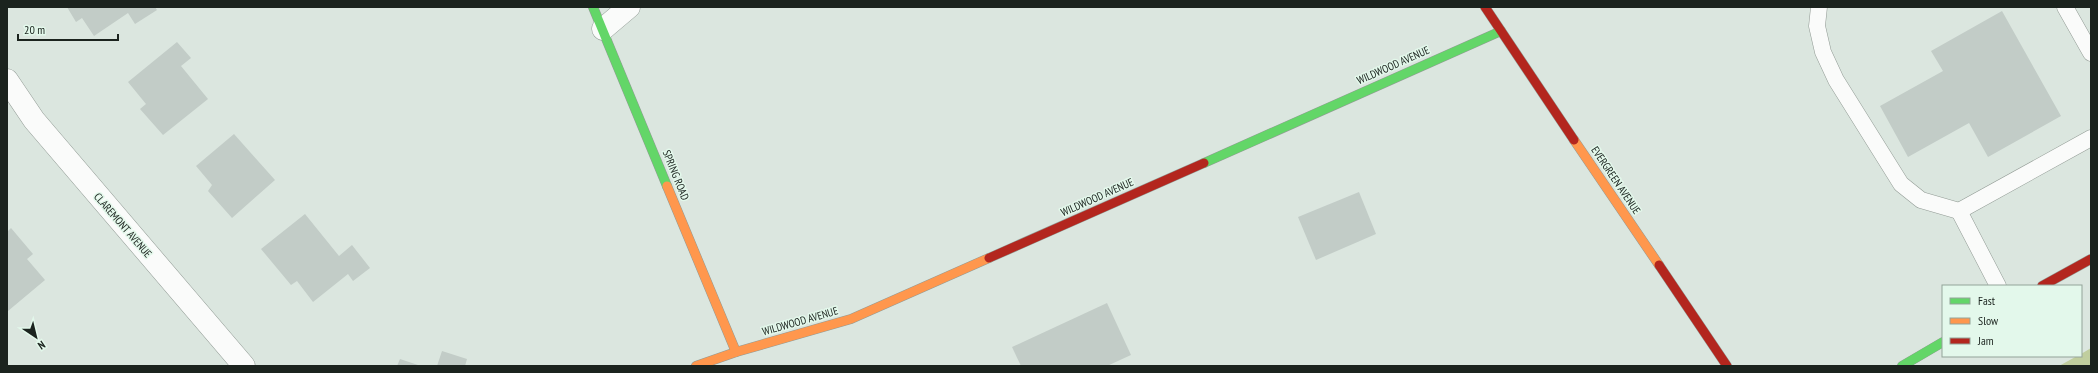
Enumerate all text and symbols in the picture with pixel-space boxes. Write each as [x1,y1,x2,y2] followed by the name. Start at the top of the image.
[18,16,118,42] scale bar
[24,22,45,37] text: 20 m
[1354,43,1432,87] street label: WILDWOOD AVENUE
[1588,144,1644,217] street label: EVERGREEN AVENUE
[660,148,692,202] street label: SPRING ROAD
[1058,175,1136,219] street label: WILDWOOD AVENUE
[91,190,155,261] street label: CLAREMONT AVENUE
[1942,285,2082,357] legend
[1978,293,1996,308] text: Fast
[761,303,840,339] street label: WILDWOOD AVENUE
[1978,313,1999,328] text: Slow
[16,317,56,357] north arrow
[1977,333,1994,348] text: Jam
[35,338,48,353] text: N

